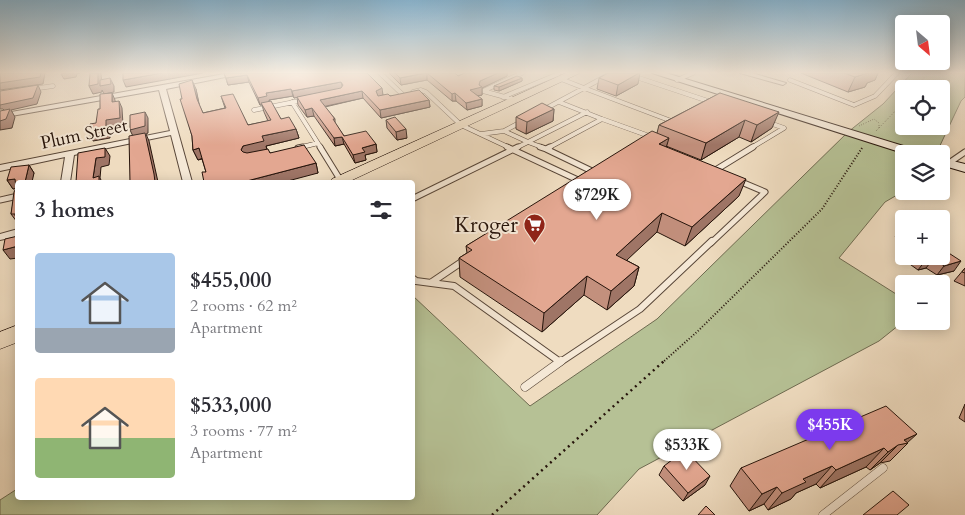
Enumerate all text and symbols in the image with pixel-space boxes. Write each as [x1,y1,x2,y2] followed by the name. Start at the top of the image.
[895,15,950,70] north arrow
[895,15,950,330] map controls
[895,80,950,135] button: locate
[38,113,130,156] street label: Plum Street
[895,145,950,200] button: layers
[562,178,632,221] pin: $729K
[574,184,620,206] text: $729K
[35,196,114,225] text: 3 homes
[367,196,395,224] icon: filters
[895,210,950,265] button: +
[454,211,518,240] place label: Kroger
[522,213,546,244] supermarket icon: Kroger
[190,266,271,295] text: $455,000
[75,273,135,333] icon: home
[895,275,950,330] button: −
[190,295,297,317] text: 2 rooms · 62 m²
[190,317,263,339] text: Apartment
[190,391,271,420] text: $533,000
[75,398,135,458] icon: home
[795,408,865,451] pin: $455K
[807,414,853,436] text: $455K
[190,420,297,442] text: 3 rooms · 77 m²
[652,428,722,471] pin: $533K
[664,434,710,456] text: $533K
[190,442,263,464] text: Apartment

